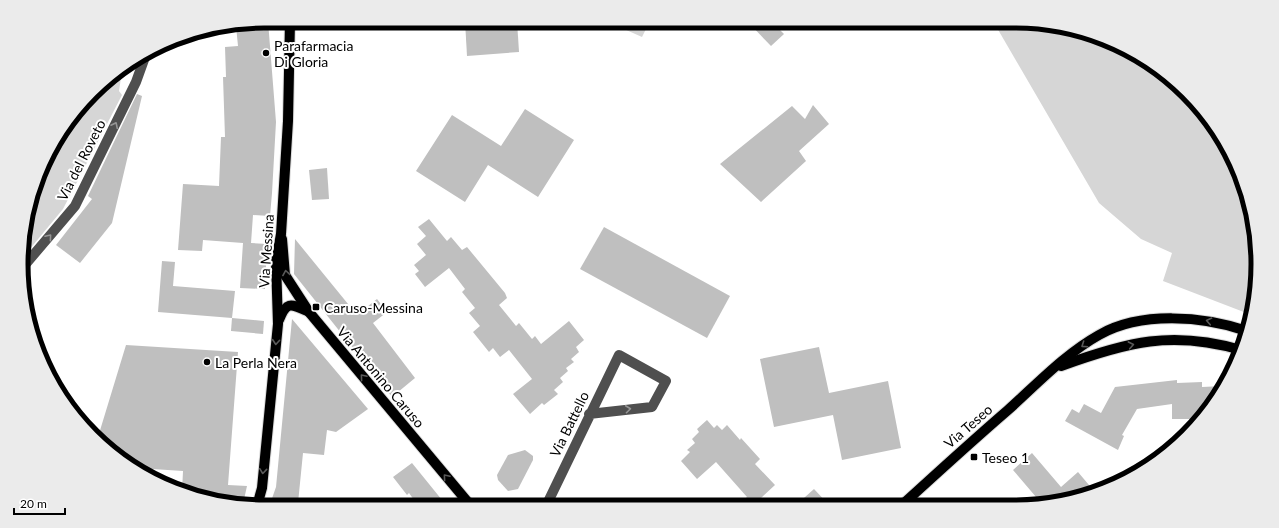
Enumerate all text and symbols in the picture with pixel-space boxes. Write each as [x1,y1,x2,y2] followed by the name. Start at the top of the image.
[274,37,353,70] place label: Parafarmacia Di Gloria
[261,48,271,58] marker: Parafarmacia Di Gloria
[53,117,109,203] street label: Via del Roveto
[110,122,118,129] one-way arrow
[255,214,277,288] street label: Via Messina
[45,234,52,241] one-way arrow
[283,270,291,276] one-way arrow
[324,299,423,316] place label: Caruso-Messina
[311,302,321,312] marker: Caruso-Messina
[1206,318,1212,326] one-way arrow
[334,323,428,431] street label: Via Antonino Caruso
[272,339,281,345] one-way arrow
[1082,340,1089,347] one-way arrow
[1127,341,1134,349] one-way arrow
[215,354,297,371] place label: La Perla Nera
[202,357,212,367] marker: La Perla Nera
[360,374,367,382] one-way arrow
[546,388,592,459] street label: Via Battello
[940,400,996,452] street label: Via Teseo
[625,405,631,414] one-way arrow
[982,449,1029,466] place label: Teseo 1
[969,452,979,462] marker: Teseo 1
[259,468,268,474] one-way arrow
[444,474,451,481] one-way arrow
[14,490,65,516] scale bar
[20,496,47,511] text: 20 m

